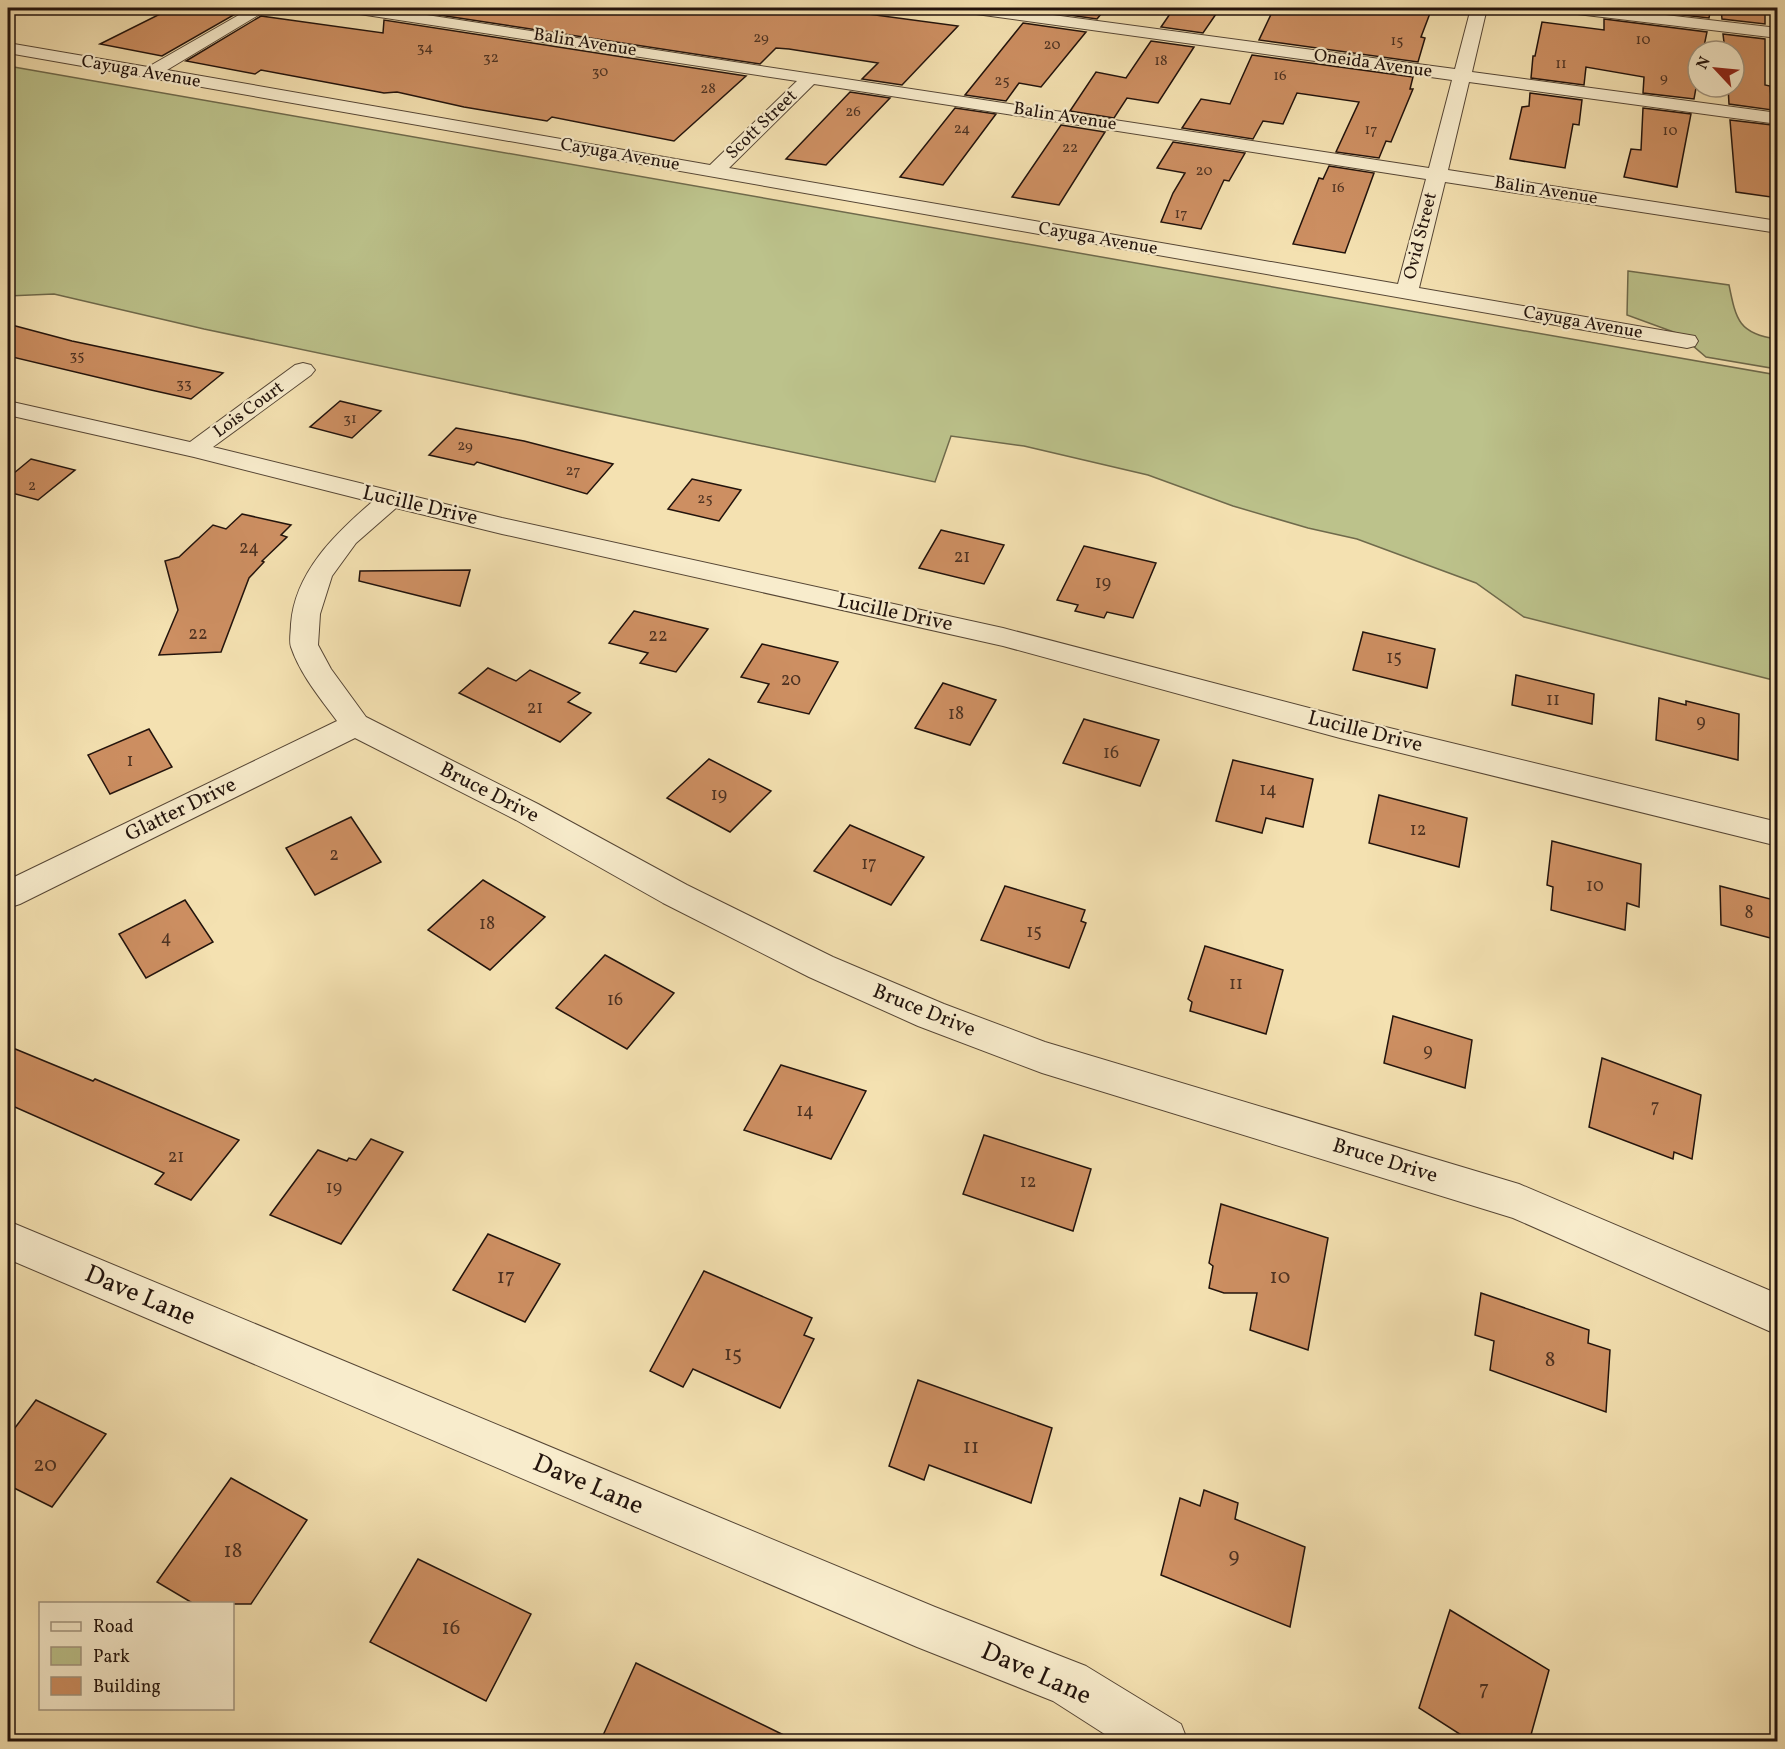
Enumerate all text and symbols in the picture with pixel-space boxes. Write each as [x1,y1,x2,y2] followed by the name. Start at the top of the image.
[532,23,638,63] street label: Balin Avenue
[753,28,769,49] house number: 29
[1636,30,1650,51] house number: 10
[1390,31,1404,52] house number: 15
[1044,35,1060,56] house number: 20
[417,38,433,59] house number: 34
[1686,39,1746,99] north arrow
[1312,43,1434,85] street label: Oneida Avenue
[483,48,499,69] house number: 32
[79,49,203,95] street label: Cayuga Avenue
[1154,51,1168,72] house number: 18
[1692,53,1717,73] text: N
[1555,54,1567,75] house number: 11
[592,62,608,83] house number: 30
[1273,66,1287,87] house number: 16
[1660,68,1668,89] house number: 9
[994,71,1010,92] house number: 25
[700,79,716,100] house number: 28
[721,84,803,166] street label: Scott Street
[1012,97,1118,137] street label: Balin Avenue
[845,102,861,123] house number: 26
[954,119,970,140] house number: 24
[1364,120,1378,141] house number: 17
[1663,121,1677,142] house number: 10
[558,132,682,178] street label: Cayuga Avenue
[1062,138,1078,159] house number: 22
[1196,161,1212,182] house number: 20
[1493,171,1599,211] street label: Balin Avenue
[1331,178,1345,199] house number: 16
[1398,190,1444,282] street label: Ovid Street
[1174,204,1188,225] house number: 17
[1036,216,1160,262] street label: Cayuga Avenue
[1521,300,1645,346] street label: Cayuga Avenue
[70,346,84,367] house number: 35
[176,374,192,395] house number: 33
[209,376,289,444] street label: Lois Court
[343,409,357,430] house number: 31
[457,436,473,457] house number: 29
[566,461,580,482] house number: 27
[28,476,36,497] house number: 2
[360,479,480,533] street label: Lucille Drive
[697,489,713,510] house number: 25
[239,536,259,561] house number: 24
[954,545,970,570] house number: 21
[1095,571,1111,596] house number: 19
[835,587,955,639] street label: Lucille Drive
[188,622,208,647] house number: 22
[648,624,668,649] house number: 22
[1386,646,1402,671] house number: 15
[781,668,801,693] house number: 20
[1546,688,1560,713] house number: 11
[527,696,543,721] house number: 21
[948,702,964,727] house number: 18
[1305,704,1425,760] street label: Lucille Drive
[1696,710,1706,735] house number: 9
[1103,741,1119,766] house number: 16
[127,749,133,774] house number: 1
[434,755,544,831] street label: Bruce Drive
[121,771,241,849] street label: Glatter Drive
[1259,778,1277,803] house number: 14
[711,783,727,808] house number: 19
[1410,818,1426,843] house number: 12
[329,843,339,868] house number: 2
[861,852,877,877] house number: 17
[1586,874,1604,899] house number: 10
[1744,901,1754,926] house number: 8
[479,912,495,937] house number: 18
[1026,920,1042,945] house number: 15
[161,926,171,951] house number: 4
[1229,972,1243,997] house number: 11
[868,977,980,1045] street label: Bruce Drive
[607,988,623,1013] house number: 16
[1423,1039,1433,1064] house number: 9
[1651,1095,1659,1120] house number: 7
[796,1099,814,1124] house number: 14
[1329,1131,1441,1191] street label: Bruce Drive
[168,1145,184,1170] house number: 21
[1020,1170,1036,1195] house number: 12
[326,1176,342,1201] house number: 19
[79,1256,201,1336] street label: Dave Lane
[497,1263,515,1292] house number: 17
[1270,1263,1290,1292] house number: 10
[724,1340,742,1369] house number: 15
[1545,1346,1555,1375] house number: 8
[963,1433,979,1462] house number: 11
[527,1445,649,1525] street label: Dave Lane
[33,1451,57,1480] house number: 20
[224,1537,242,1566] house number: 18
[1229,1542,1240,1571] house number: 9
[39,1602,234,1710] legend
[442,1614,460,1643] house number: 16
[93,1615,134,1640] text: Road
[975,1634,1097,1714] street label: Dave Lane
[93,1645,130,1670] text: Park
[93,1675,161,1700] text: Building
[1479,1675,1489,1704] house number: 7

